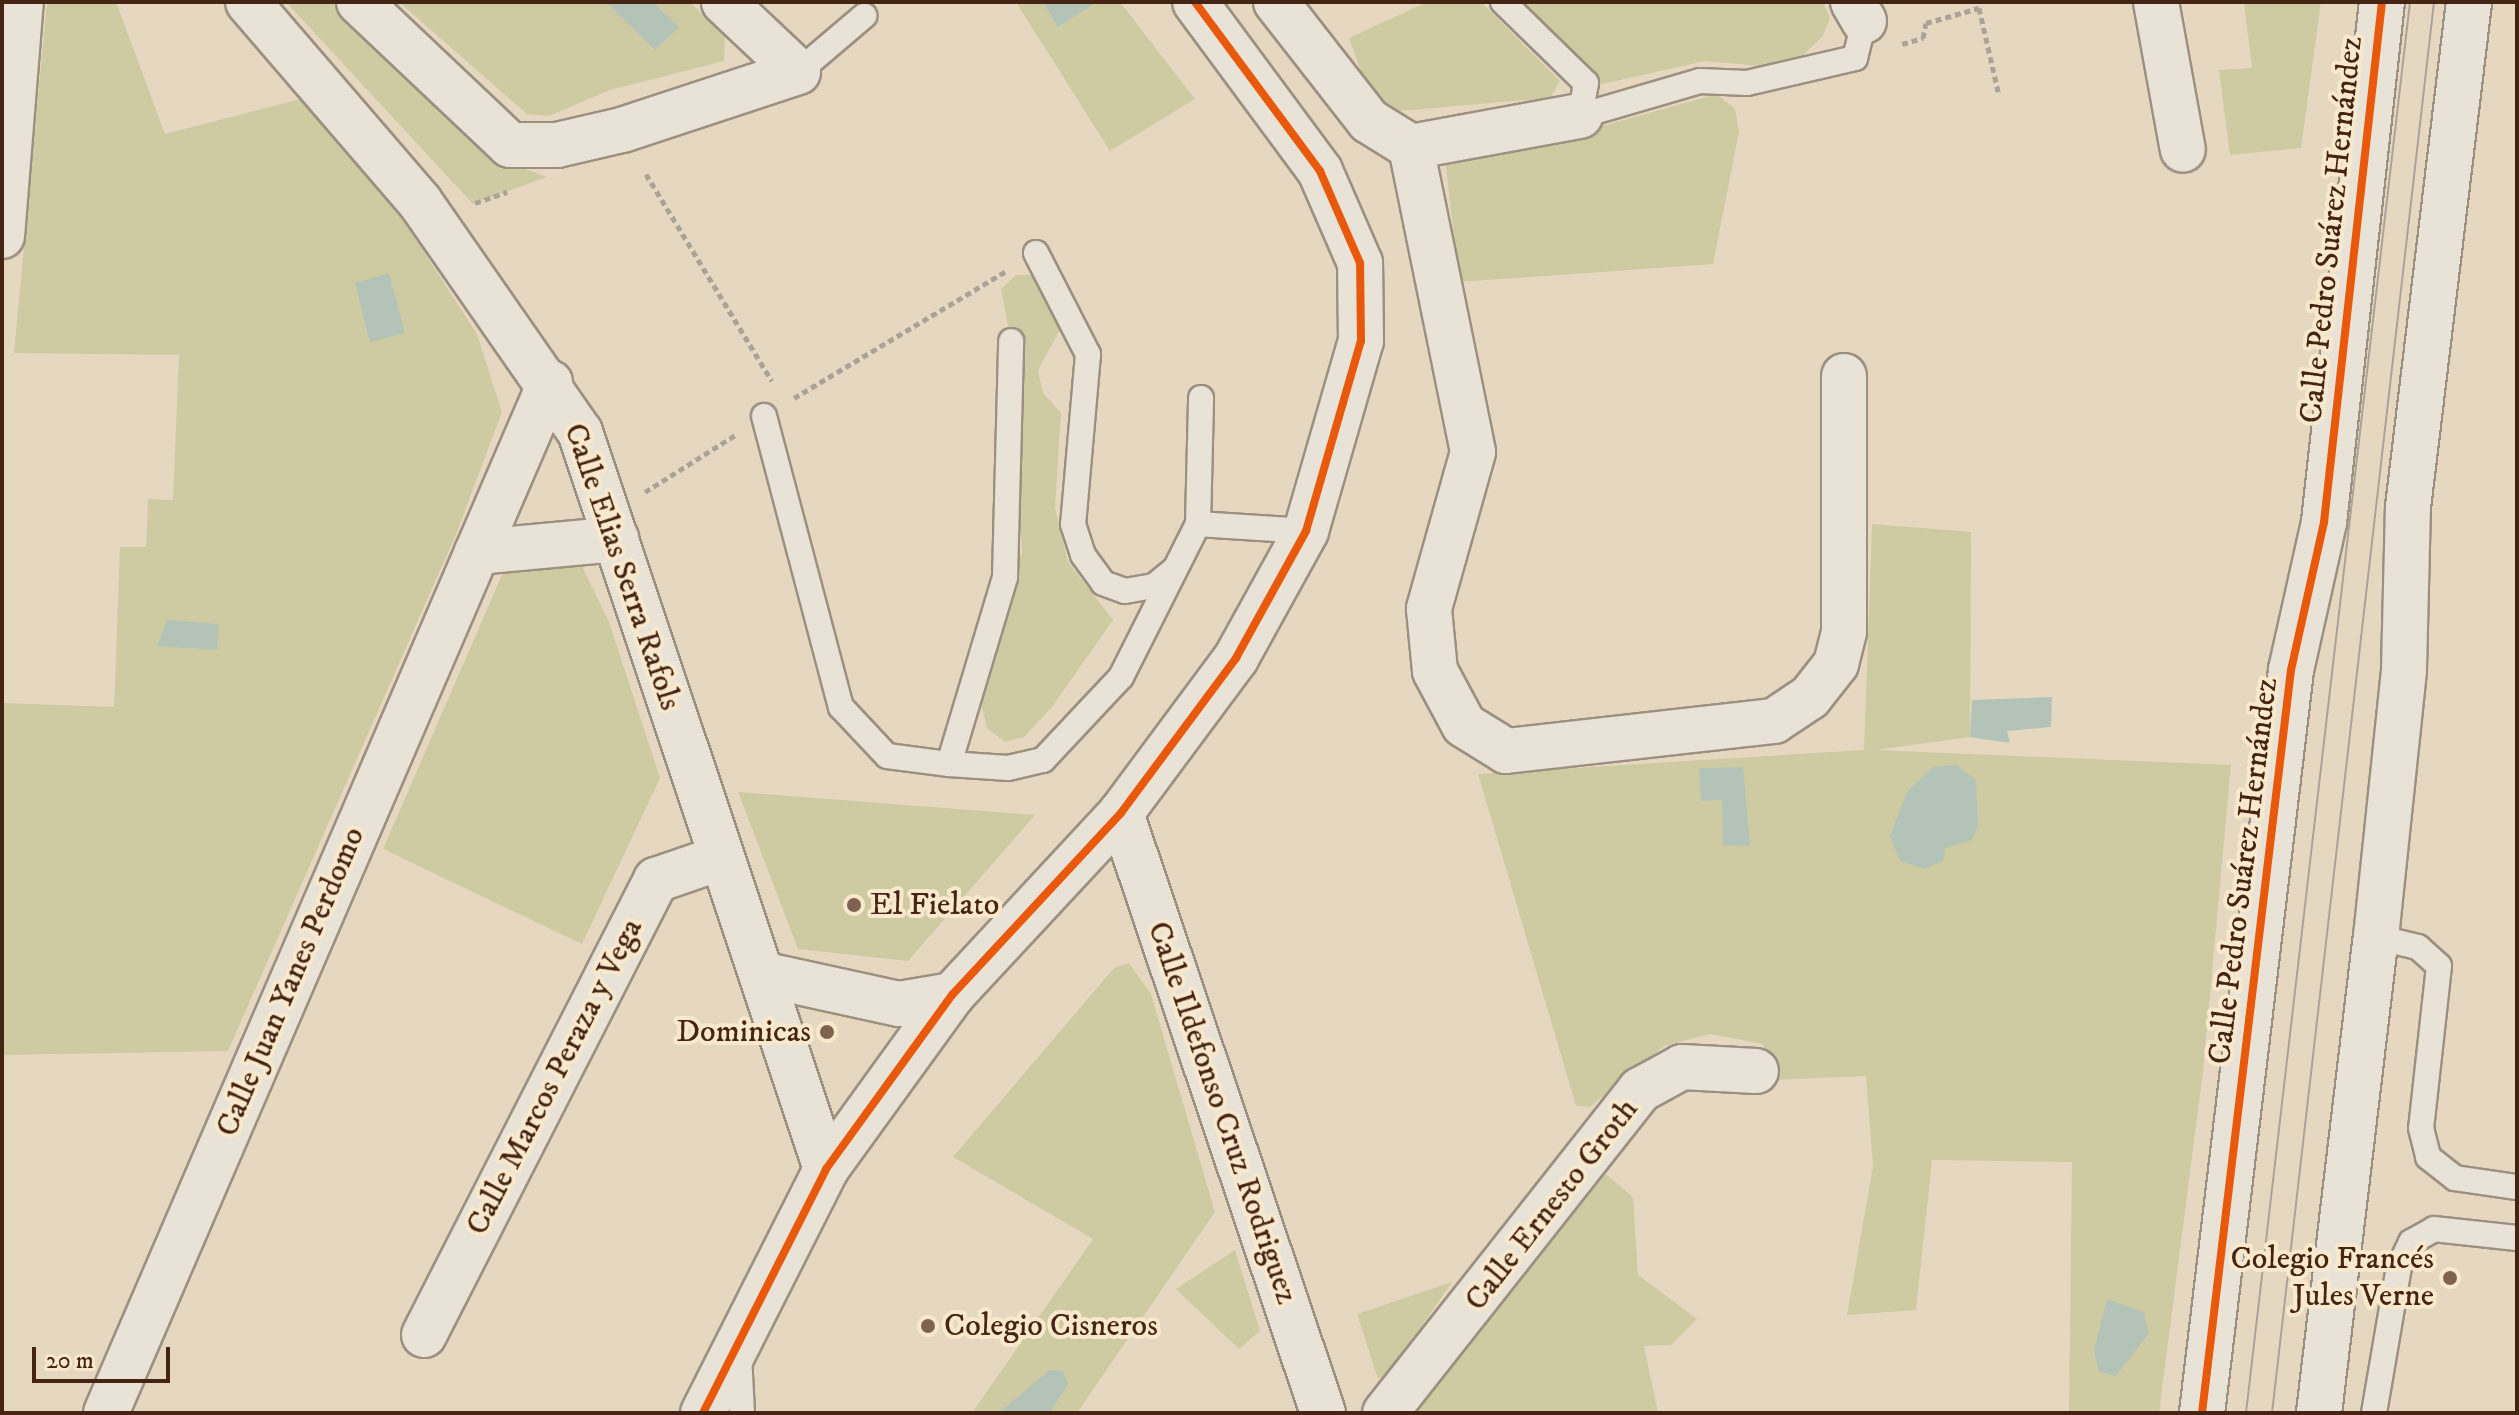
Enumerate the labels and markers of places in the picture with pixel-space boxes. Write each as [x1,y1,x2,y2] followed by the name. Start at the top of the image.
[870,886,999,924] place label: El Fielato
[845,896,863,914] marker: El Fielato
[676,1013,811,1051] place label: Dominicas
[818,1023,836,1041] marker: Dominicas
[2230,1241,2434,1316] place label: Colegio Francés Jules Verne
[2441,1269,2459,1287] marker: Colegio Francés Jules Verne
[944,1307,1158,1345] place label: Colegio Cisneros
[919,1317,937,1335] marker: Colegio Cisneros

